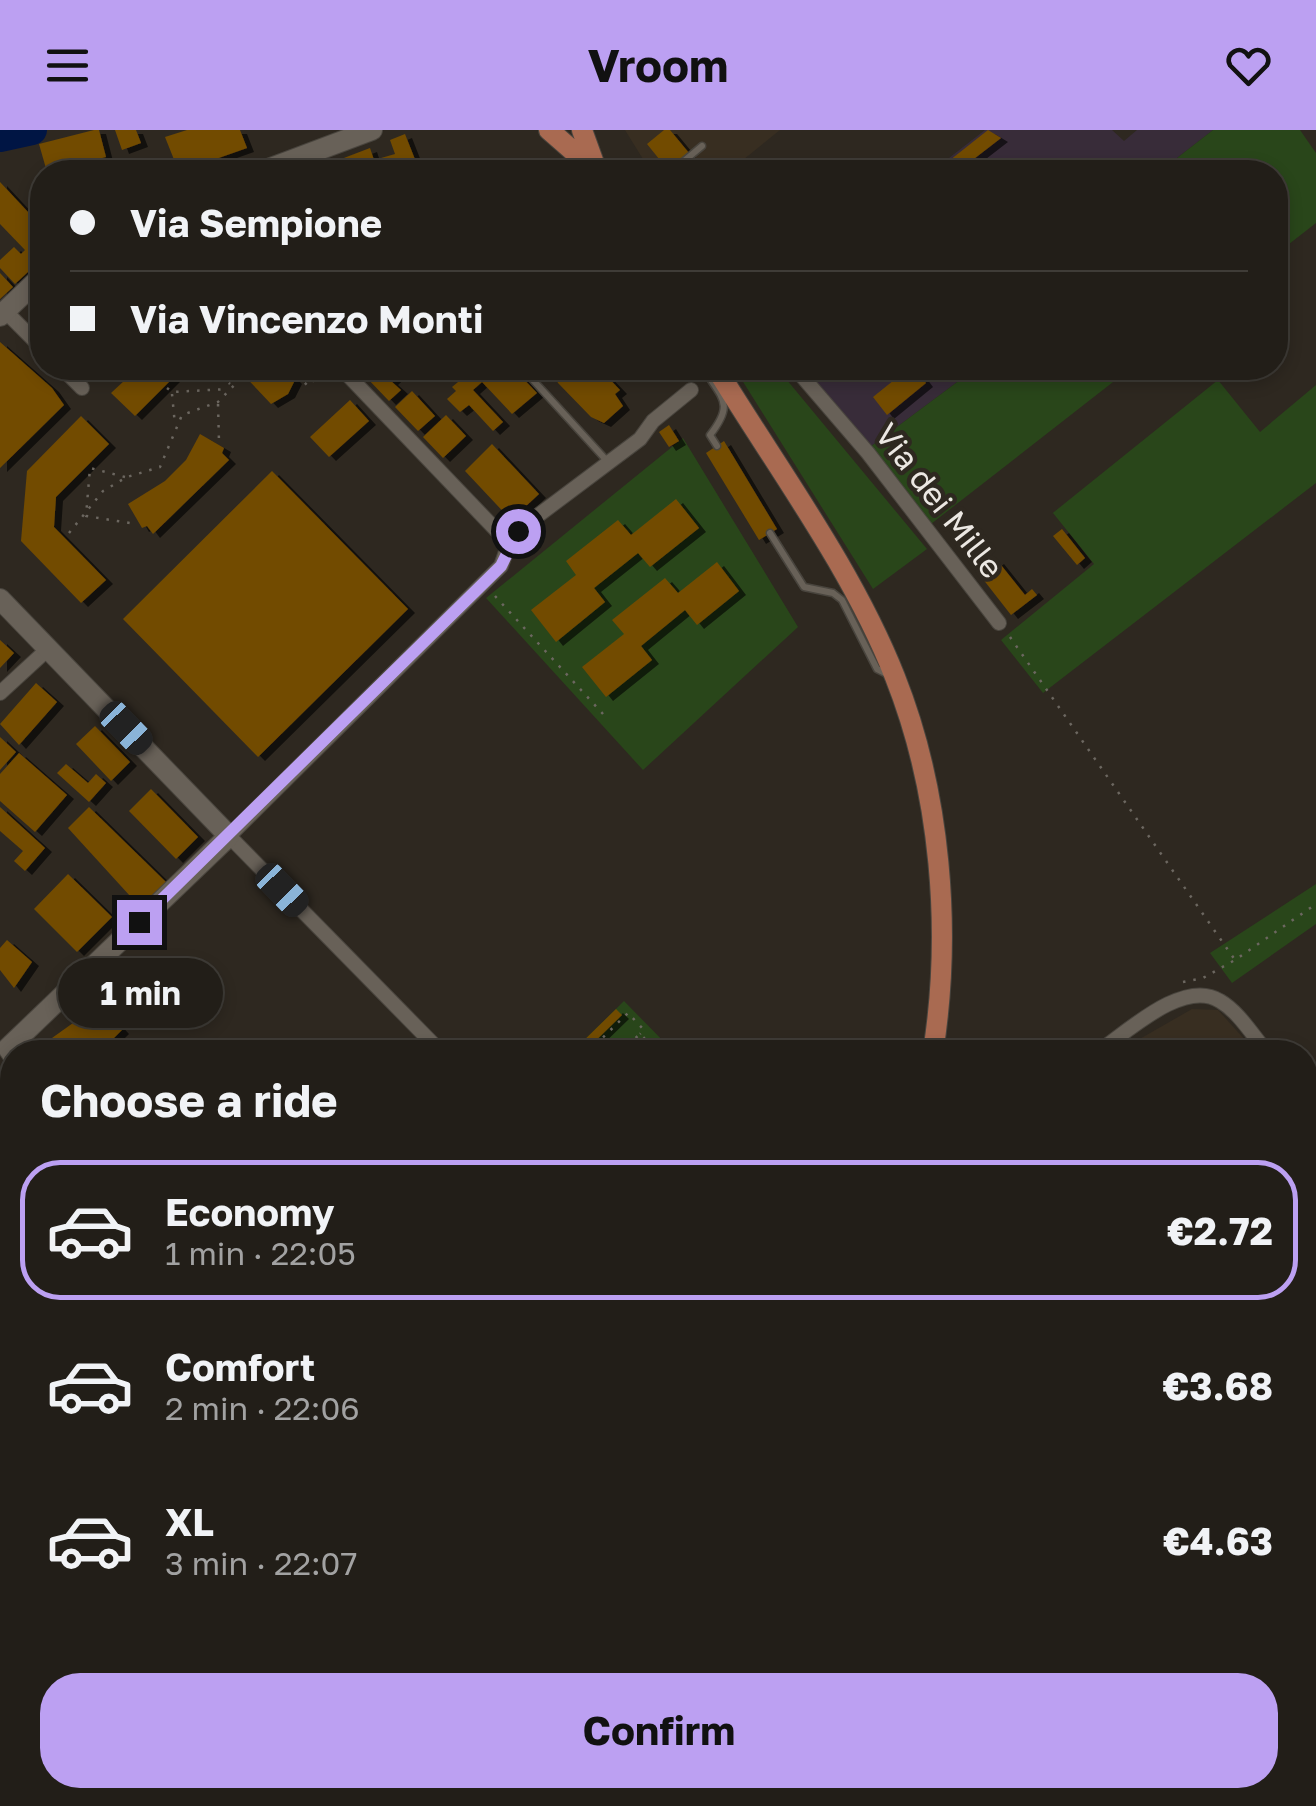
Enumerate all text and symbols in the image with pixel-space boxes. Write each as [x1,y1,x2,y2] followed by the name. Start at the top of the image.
[40,38,95,93] icon: menu
[588,38,728,92] text: Vroom
[1221,38,1276,93] icon: heart
[130,200,382,245] text: Via Sempione
[130,296,483,341] text: Via Vincenzo Monti
[868,416,1012,585] street label: Via dei Mille
[496,509,541,554] route start
[94,696,158,760] car
[250,858,314,922] car
[117,900,162,945] route end
[56,957,222,1027] callout: 1 min
[100,974,181,1012] text: 1 min
[40,1073,338,1127] text: Choose a ride
[45,1185,135,1275] icon: car
[165,1189,334,1234] text: Economy
[1167,1208,1273,1253] text: €2.72
[165,1234,356,1272] text: 1 min · 22:05
[45,1340,135,1430] icon: car
[165,1344,315,1389] text: Comfort
[1162,1363,1273,1408] text: €3.68
[165,1389,360,1427] text: 2 min · 22:06
[45,1495,135,1585] icon: car
[165,1499,214,1544] text: XL
[1163,1518,1273,1563] text: €4.63
[165,1544,357,1582] text: 3 min · 22:07
[40,1673,1278,1788] button: Confirm

